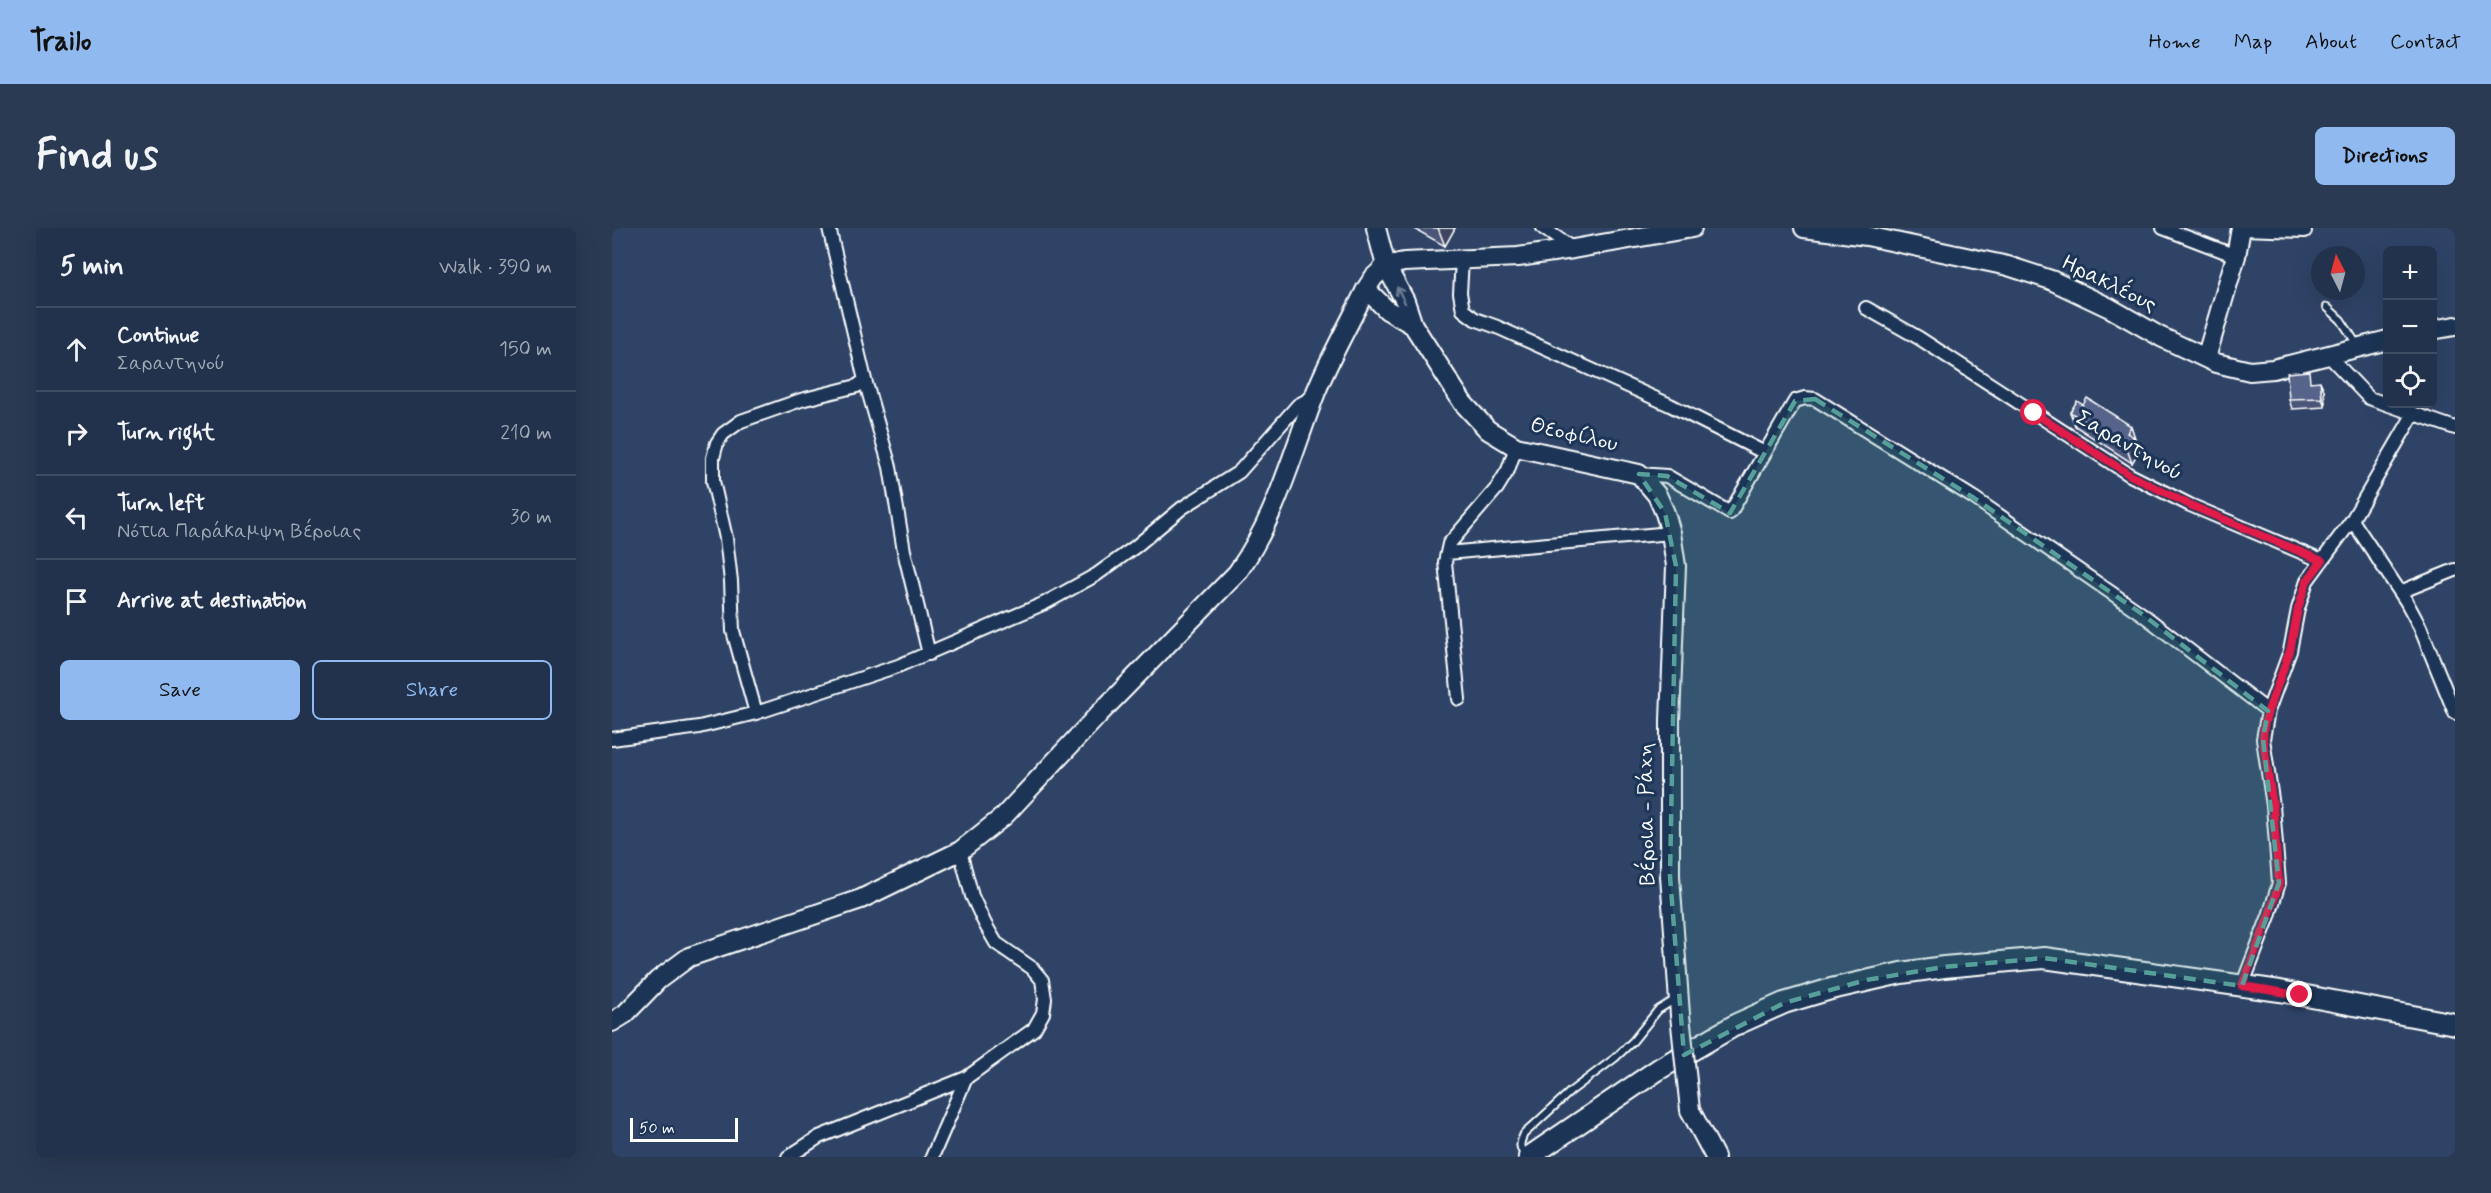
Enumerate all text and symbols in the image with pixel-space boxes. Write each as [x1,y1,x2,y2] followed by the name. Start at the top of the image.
[30,24,91,61] text: Trailo
[2149,28,2201,56] text: Home
[2234,28,2272,56] text: Map
[2305,28,2357,56] text: About
[2390,28,2461,56] text: Contact
[2315,127,2455,185] button: Directions
[36,129,158,184] text: Find us
[2311,246,2365,300] north arrow
[2383,246,2437,408] map controls
[2383,246,2437,300] button: +
[2057,248,2162,319] street label: Ηρακλέους
[60,250,124,284] text: 5 min
[439,254,552,281] text: Walk · 390 m
[1395,286,1406,304] one-way arrow
[2383,300,2437,354] button: −
[117,322,199,350] text: Continue
[60,333,93,366] icon: ahead
[499,336,552,363] text: 150 m
[117,350,225,377] text: Σαραντηνού
[2383,354,2437,408] button: locate
[2020,399,2046,425] route start
[2071,404,2187,488] street label: Σαραντηνού
[1527,411,1621,459] street label: Θεοφίλου
[60,417,93,450] icon: right
[117,419,215,447] text: Turn right
[500,420,552,447] text: 210 m
[117,490,205,518] text: Turn left
[60,501,93,534] icon: left
[510,504,552,531] text: 30 m
[117,518,361,545] text: Νότια Παράκαμψη Βέροιας
[60,585,93,618] icon: arrive
[117,587,307,615] text: Arrive at destination
[60,660,300,720] button: Save
[312,660,552,720] button: Share
[1631,742,1662,886] street label: Βέροια - Ράχη
[2286,981,2312,1007] route end
[630,1115,738,1142] scale bar
[639,1118,675,1139] text: 50 m

